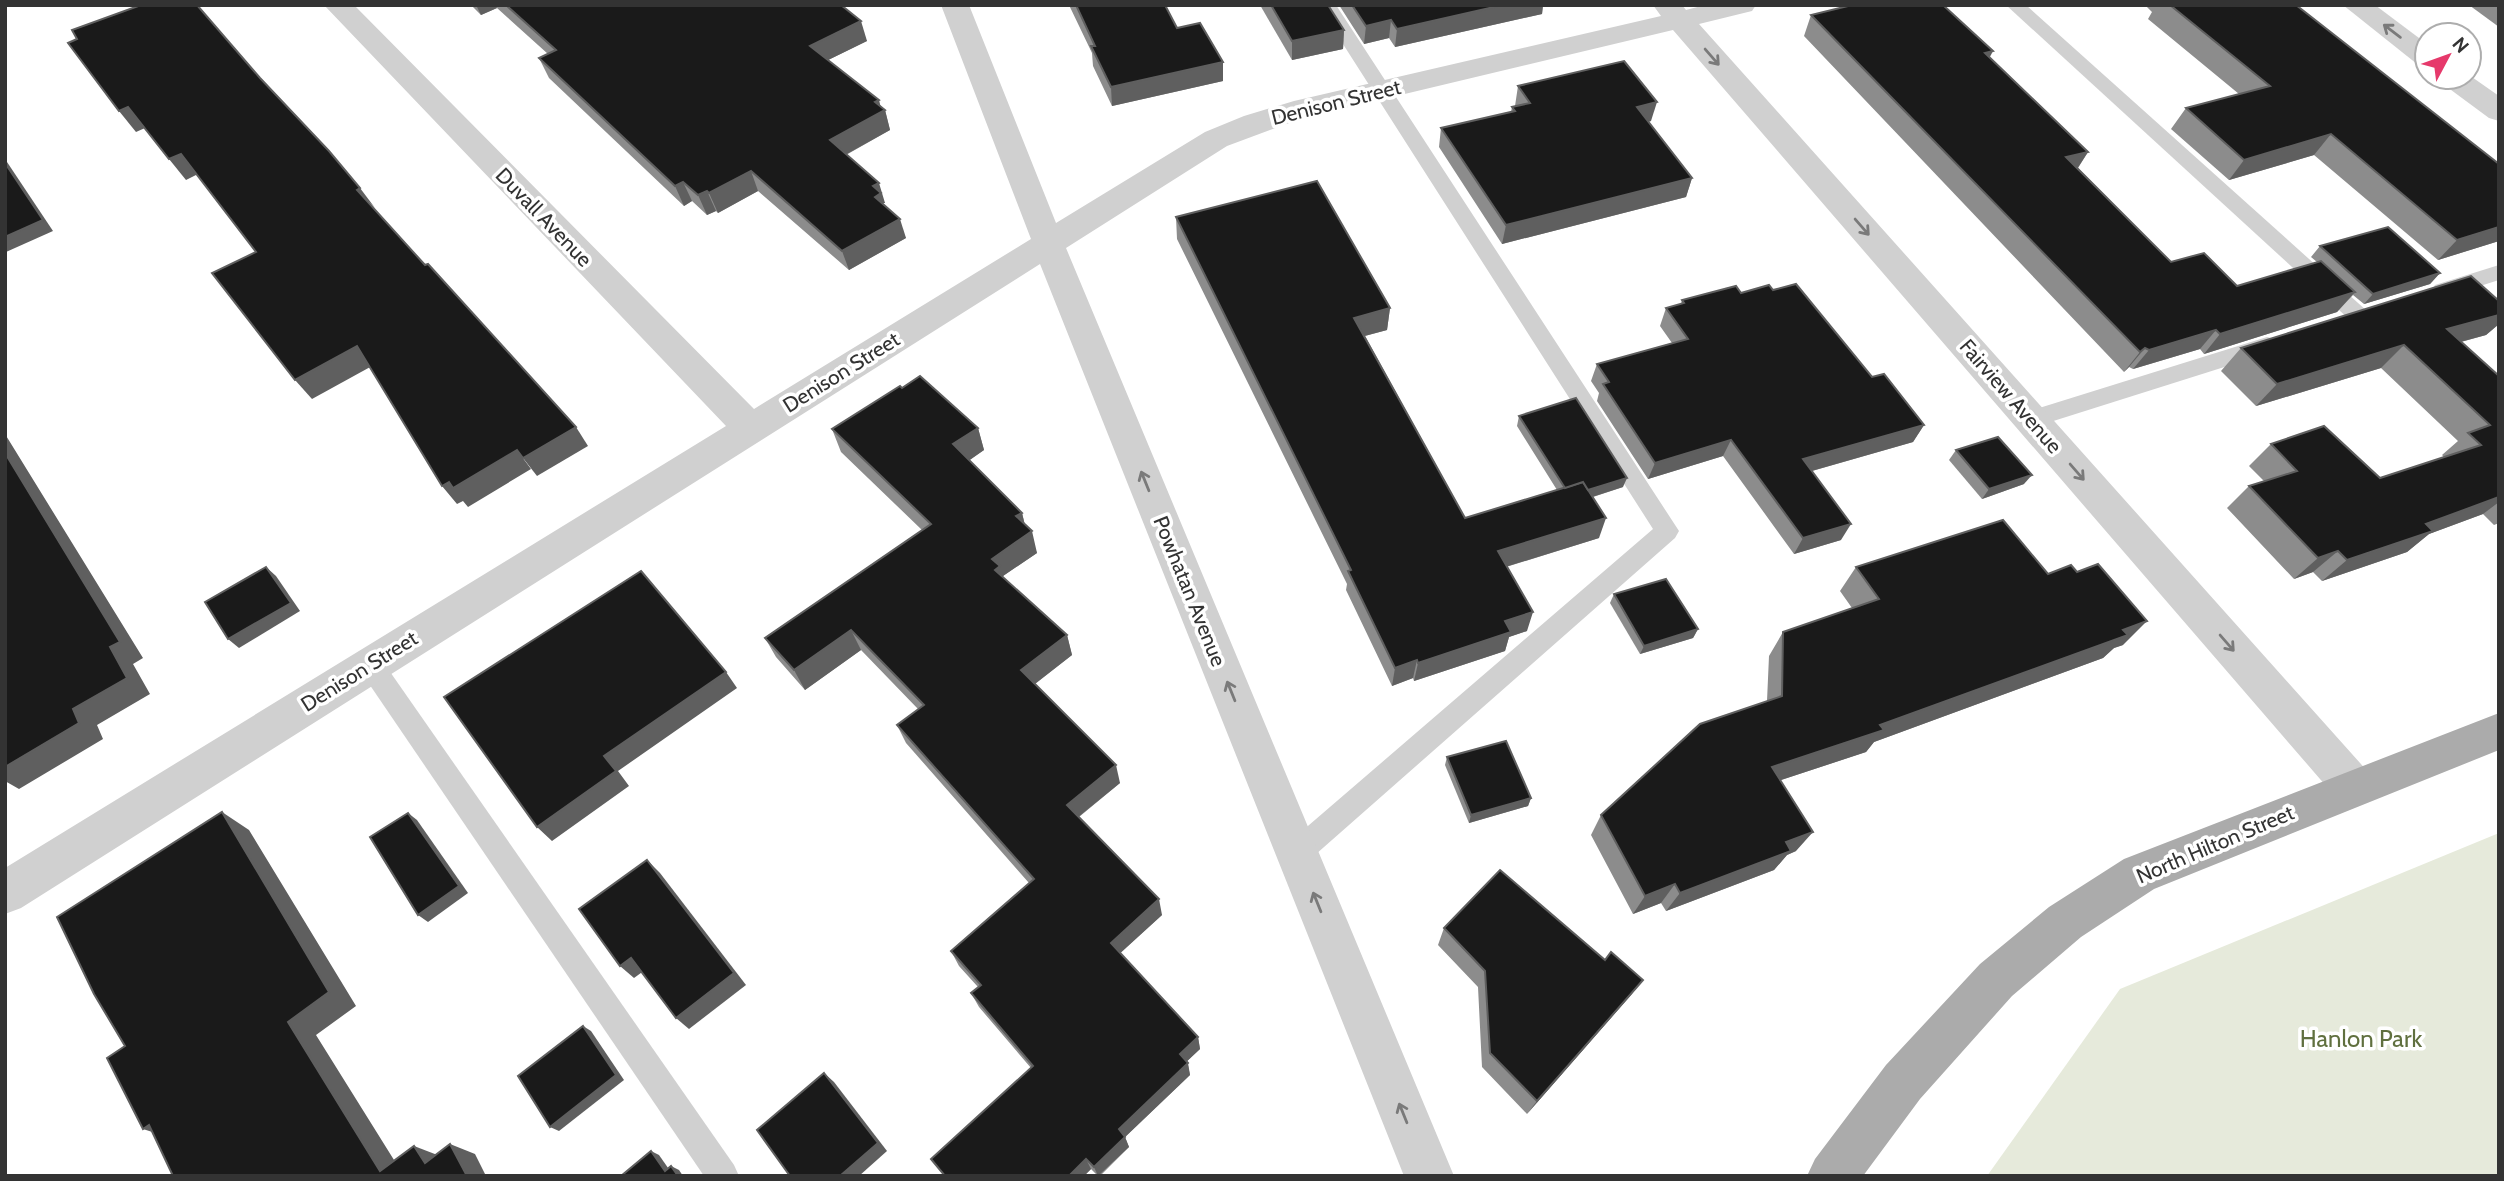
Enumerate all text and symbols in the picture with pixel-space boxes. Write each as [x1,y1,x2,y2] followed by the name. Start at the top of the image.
[2413,21,2483,91] north arrow
[2383,24,2402,39] one-way arrow
[2447,33,2474,58] text: N
[1704,47,1720,65] one-way arrow
[1269,74,1403,130] street label: Denison Street
[491,162,597,272] street label: Duvall Avenue
[1854,218,1871,235] one-way arrow
[778,326,904,418] street label: Denison Street
[1955,334,2068,458] street label: Fairview Avenue
[2069,463,2085,481] one-way arrow
[1138,471,1151,492] one-way arrow
[1148,512,1232,670] street label: Powhatan Avenue
[296,625,422,717] street label: Denison Street
[2219,634,2235,652] one-way arrow
[1224,681,1237,703] one-way arrow
[2132,800,2298,888] street label: North Hilton Street
[1310,892,1323,913] one-way arrow
[2300,1024,2422,1053] park label: Hanlon Park
[1396,1102,1409,1124] one-way arrow

